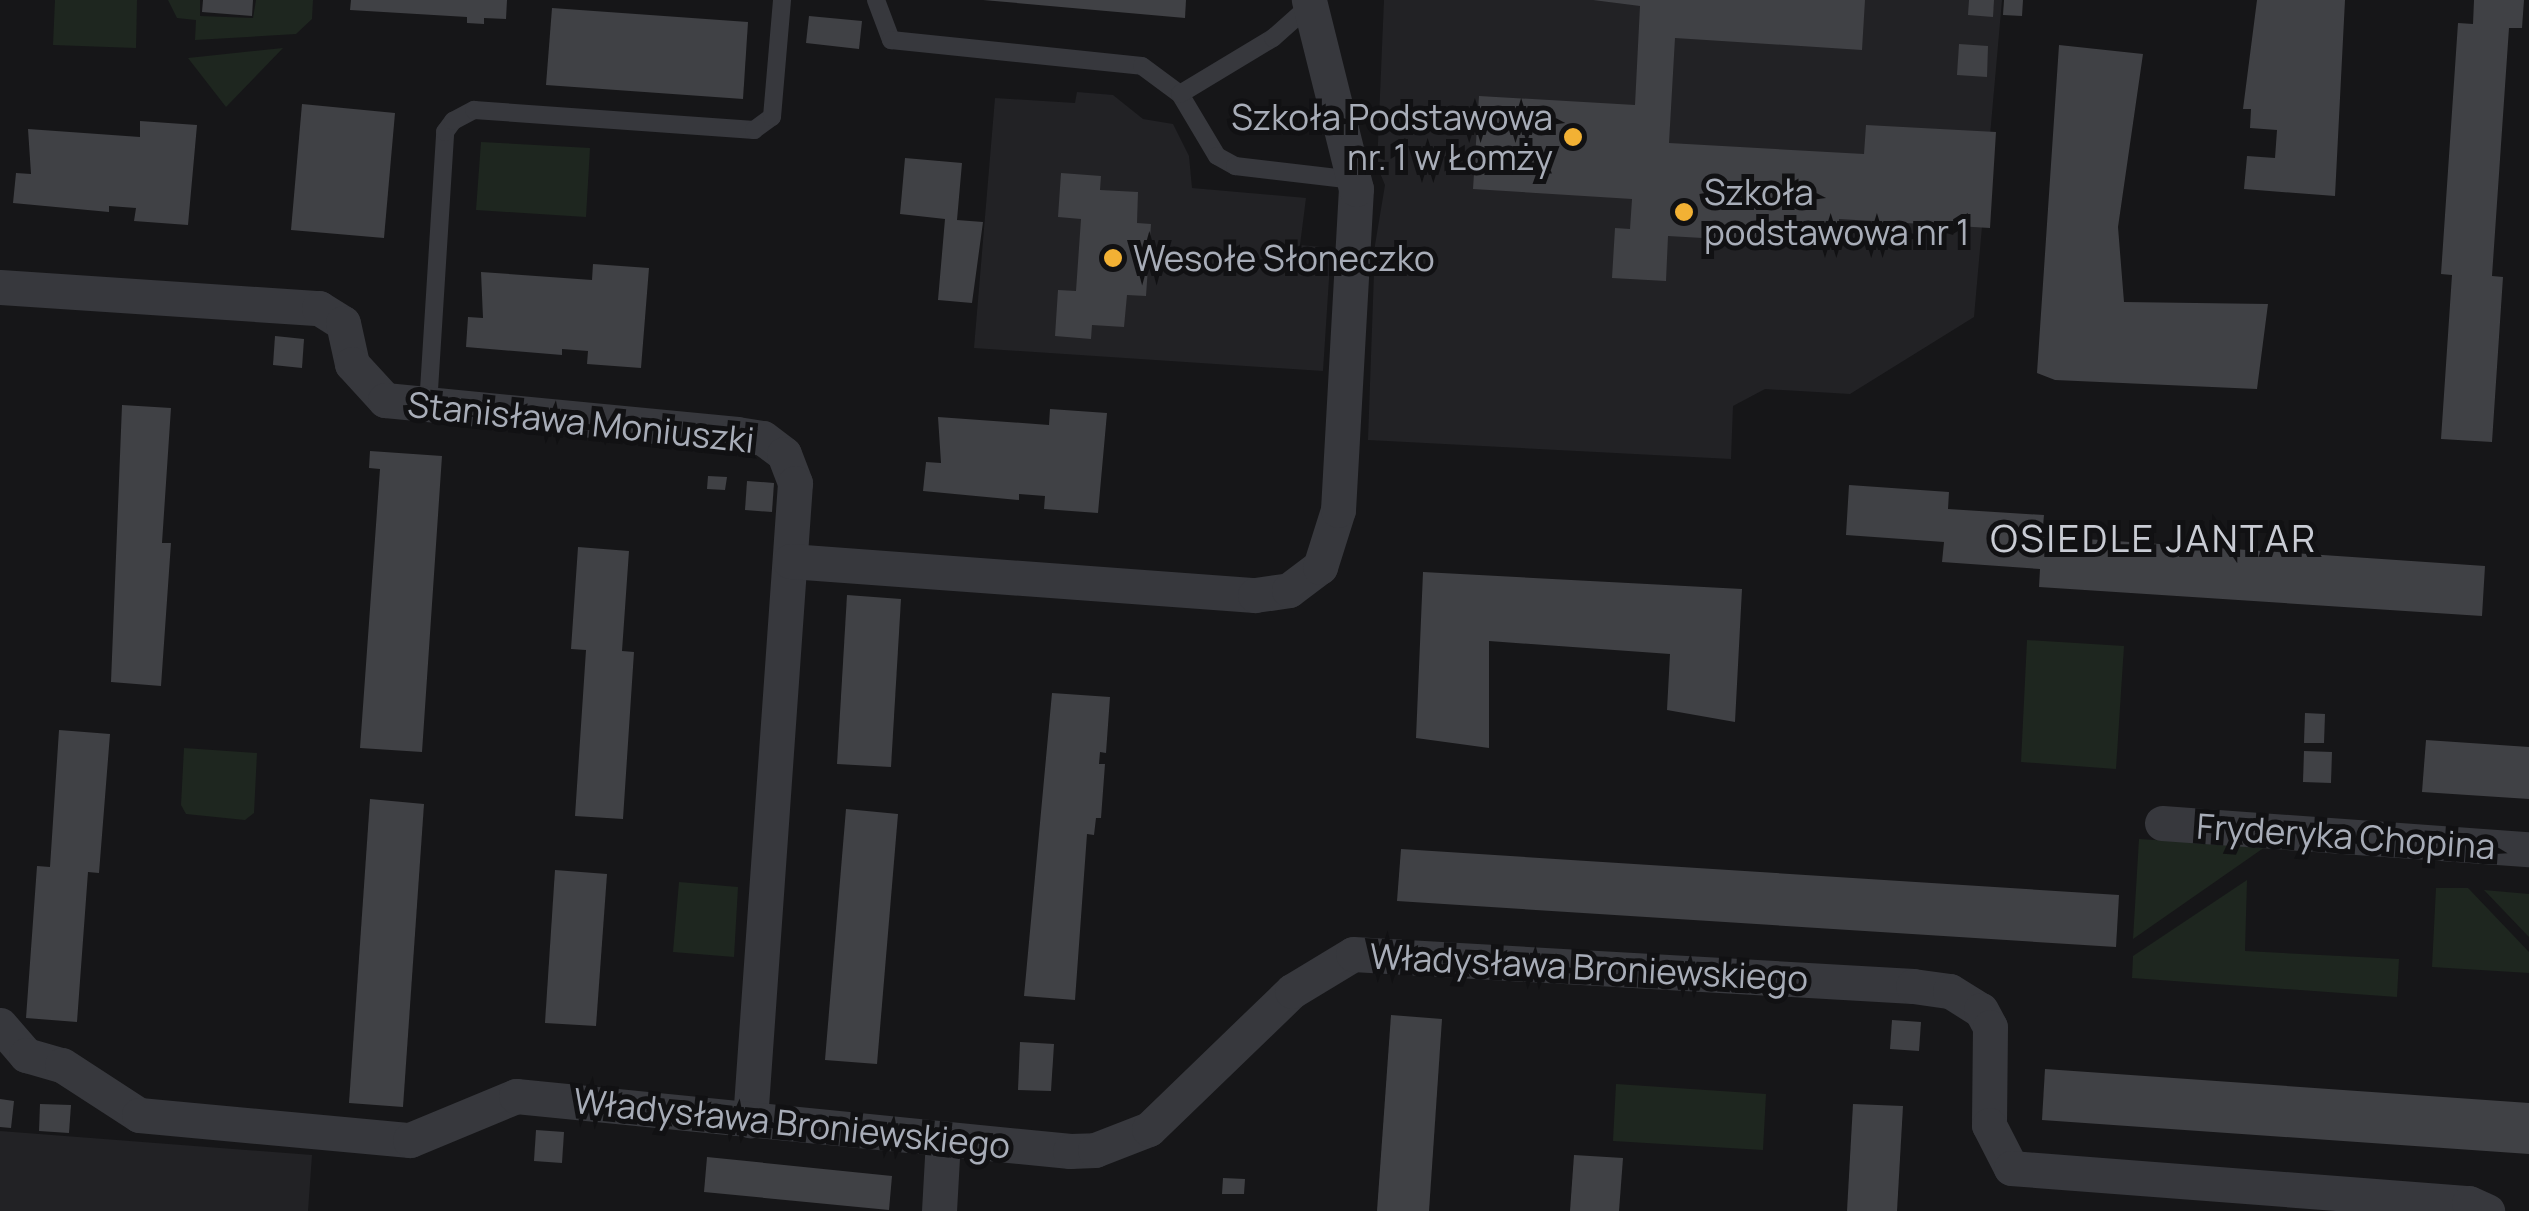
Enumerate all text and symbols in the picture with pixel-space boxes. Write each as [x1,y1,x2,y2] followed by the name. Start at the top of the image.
[1231,96,1553,178] place label: Szkoła Podstawowa nr. 1 w Łomży
[1562,126,1584,148] marker: Szkoła Podstawowa nr. 1 w Łomży
[1704,171,1970,253] place label: Szkoła podstawowa nr 1
[1673,201,1695,223] marker: Szkoła podstawowa nr 1
[1133,237,1435,279] place label: Wesołe Słoneczko
[1102,247,1124,269] marker: Wesołe Słoneczko
[406,383,756,461] street label: Stanisława Moniuszki
[1990,515,2318,561] district label: OSIEDLE JANTAR
[2195,805,2497,867] street label: Fryderyka Chopina
[1369,935,1809,999] street label: Władysława Broniewskiego
[572,1079,1012,1167] street label: Władysława Broniewskiego

